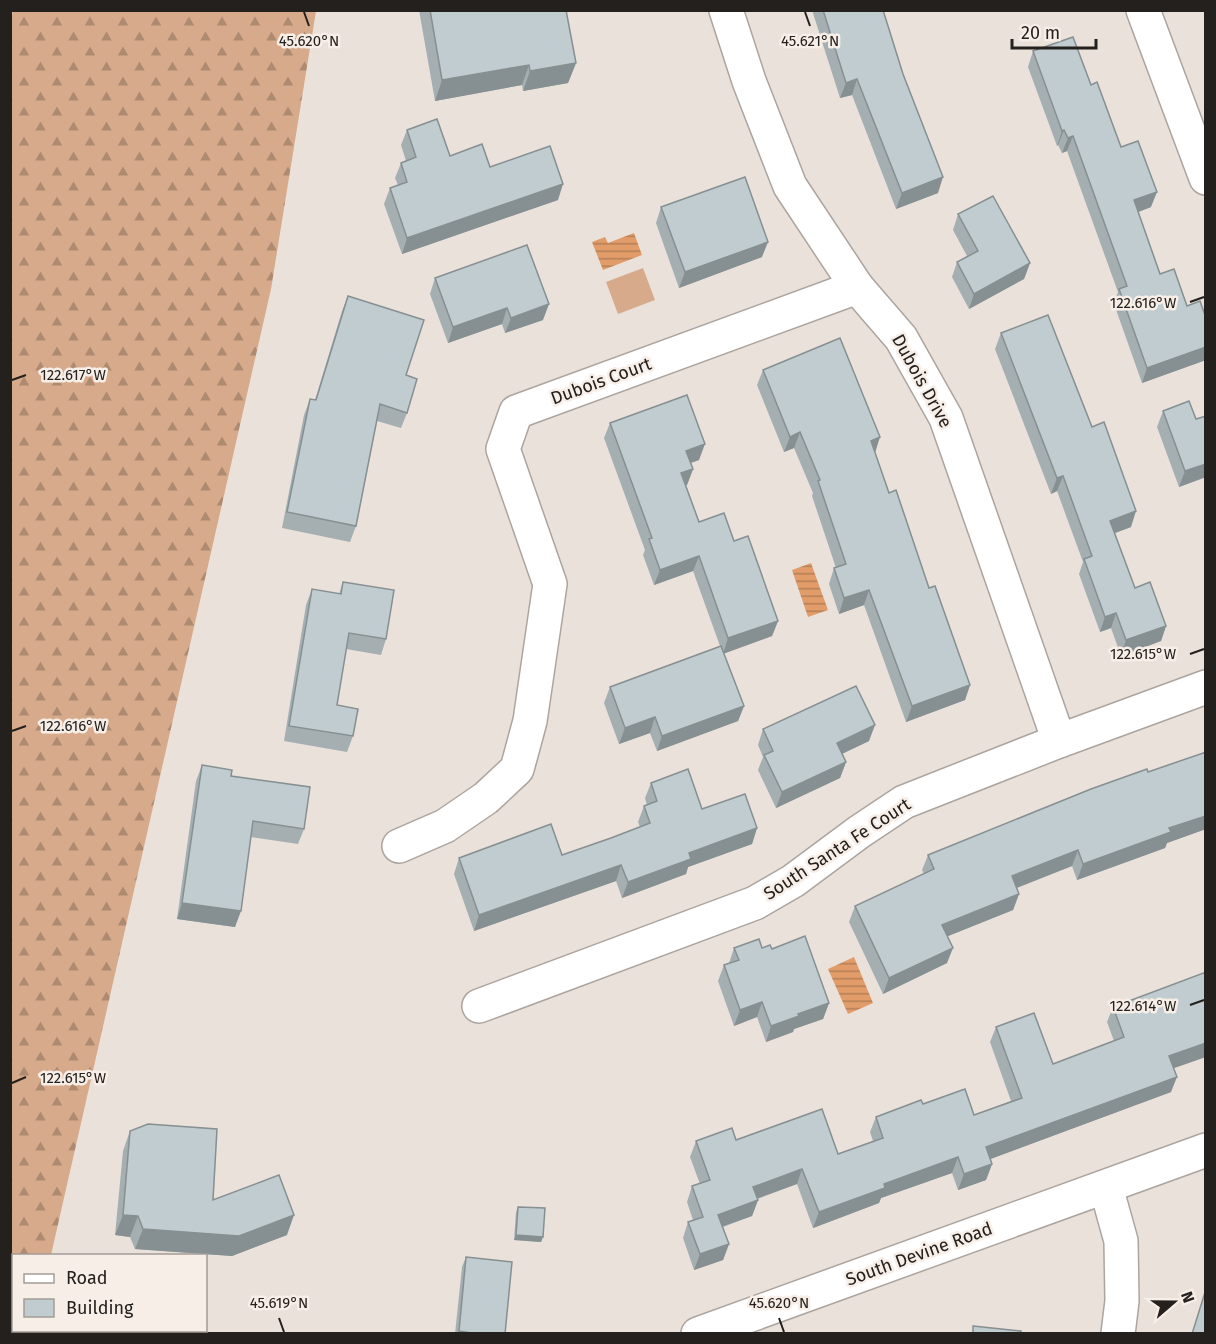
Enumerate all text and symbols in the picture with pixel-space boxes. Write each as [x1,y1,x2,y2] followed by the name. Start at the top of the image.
[1012,12,1096,50] scale bar
[1021,22,1060,44] text: 20 m
[279,32,339,50] text: 45.620°N
[781,32,839,50] text: 45.621°N
[1110,294,1177,312] text: 122.616°W
[887,330,957,432] street label: Dubois Drive
[548,352,655,409] street label: Dubois Court
[40,366,106,384] text: 122.617°W
[1110,645,1177,663] text: 122.615°W
[40,717,107,735] text: 122.616°W
[759,793,915,905] street label: South Santa Fe Court
[1110,997,1177,1015] text: 122.614°W
[40,1069,107,1087] text: 122.615°W
[843,1217,995,1291] street label: South Devine Road
[12,1254,207,1332] legend
[66,1267,108,1289] text: Road
[1144,1272,1204,1332] north arrow
[1177,1289,1198,1305] text: N
[250,1294,308,1312] text: 45.619°N
[749,1294,809,1312] text: 45.620°N
[66,1297,134,1319] text: Building

